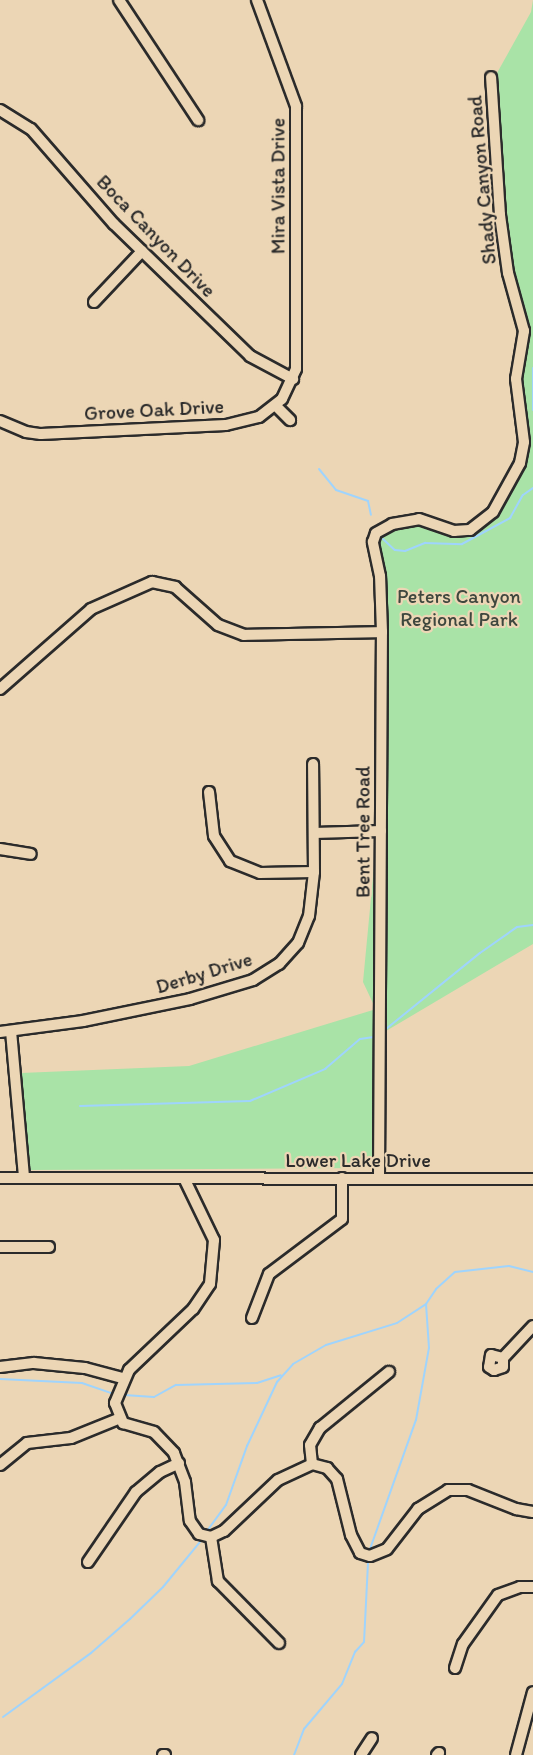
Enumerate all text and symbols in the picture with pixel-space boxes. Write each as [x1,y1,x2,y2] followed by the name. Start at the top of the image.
[463,94,501,266] street label: Shady Canyon Road
[266,118,290,254] street label: Mira Vista Drive
[91,169,221,303] street label: Boca Canyon Drive
[84,394,224,426] street label: Grove Oak Drive
[397,585,521,632] park label: Peters Canyon Regional Park
[351,767,375,897] street label: Bent Tree Road
[153,947,255,999] street label: Derby Drive
[285,1148,431,1172] street label: Lower Lake Drive

